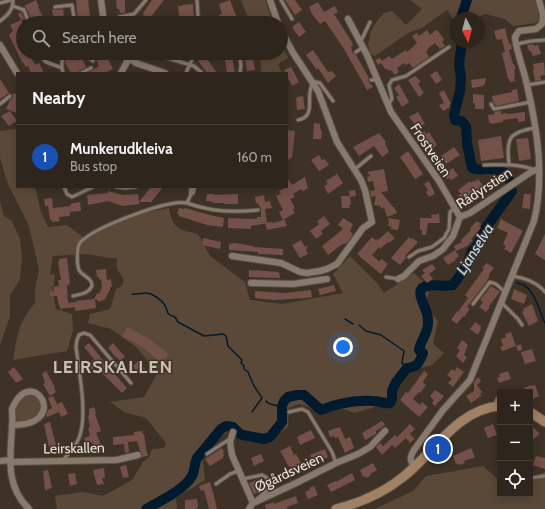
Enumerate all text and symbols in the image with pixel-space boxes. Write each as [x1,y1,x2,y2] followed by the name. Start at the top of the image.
[449,12,485,48] north arrow
[16,16,288,60] search box
[30,27,52,49] icon: search
[62,29,137,47] text: Search here
[32,88,85,108] text: Nearby
[406,120,456,180] street label: Frostveien
[70,140,173,158] text: Munkerudkleiva
[43,149,47,165] text: 1
[237,149,272,165] text: 160 m
[70,158,117,174] text: Bus stop
[453,163,515,213] street label: Rådyrstien
[452,220,498,278] water label: Ljanselva
[333,337,353,357] your location
[53,356,173,378] district label: LEIRSKALLEN
[497,389,533,497] map controls
[497,389,533,425] button: +
[497,425,533,461] button: −
[425,434,451,464] pin: 1
[43,438,105,458] street label: Leirskallen
[252,448,327,496] street label: Øgårdsveien
[497,461,533,497] button: locate

